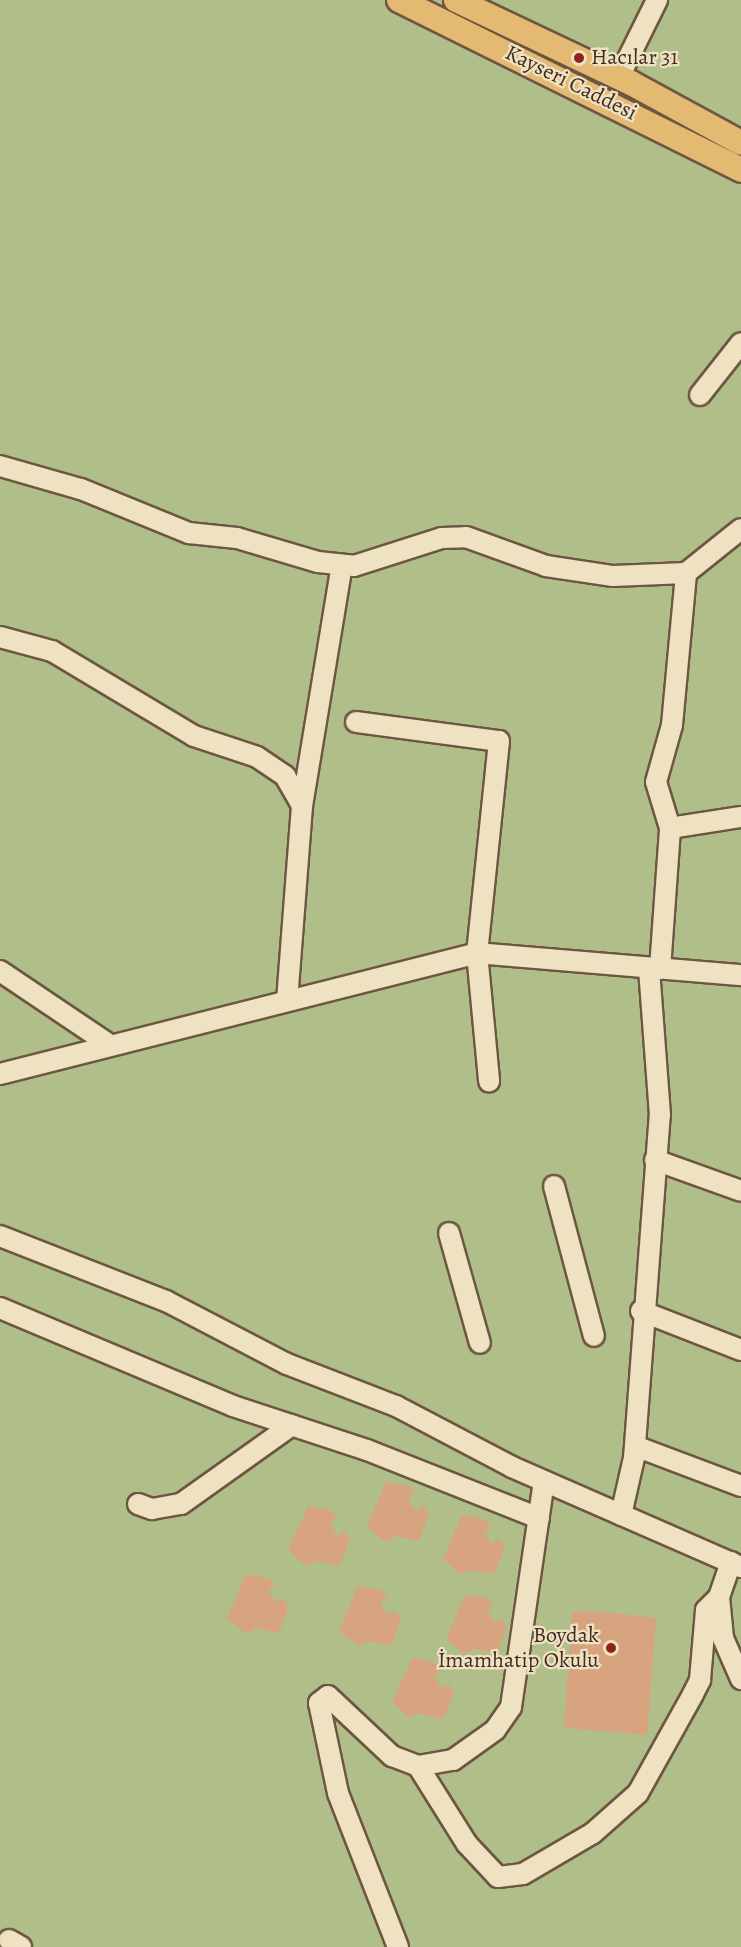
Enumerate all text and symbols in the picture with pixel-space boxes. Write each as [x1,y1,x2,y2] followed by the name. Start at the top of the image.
[501,40,641,126] street label: Kayseri Caddesi
[591,45,678,71] place label: Hacılar 31
[572,51,586,65] marker: Hacılar 31
[438,1622,599,1674] place label: Boydak İmamhatip Okulu
[604,1641,618,1655] marker: Boydak İmamhatip Okulu

